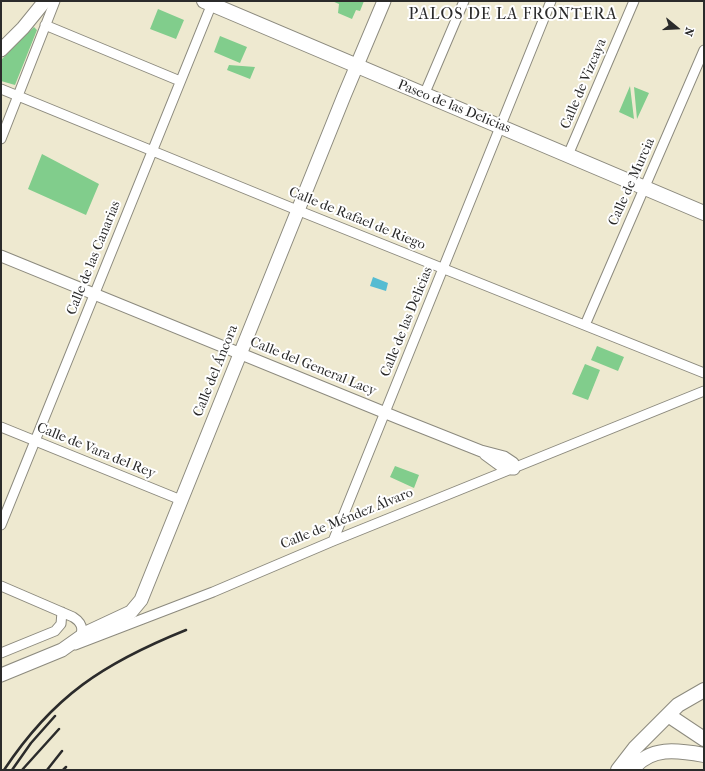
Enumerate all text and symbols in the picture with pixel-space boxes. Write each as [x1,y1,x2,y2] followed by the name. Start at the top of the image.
[408,5,618,25] district label: PALOS DE LA FRONTERA
[657,8,697,48] north arrow
[681,26,696,38] text: N
[557,36,611,132] street label: Calle de Vizcaya
[395,77,513,137] street label: Paseo de las Delicias
[605,136,659,228] street label: Calle de Murcia
[286,184,428,254] street label: Calle de Rafael de Riego
[63,198,125,318] street label: Calle de las Canarias
[377,265,437,379] street label: Calle de las Delicias
[190,323,242,419] street label: Calle del Áncora
[248,334,378,400] street label: Calle del General Lacy
[34,419,158,483] street label: Calle de Vara del Rey
[278,485,416,553] street label: Calle de Méndez Álvaro

